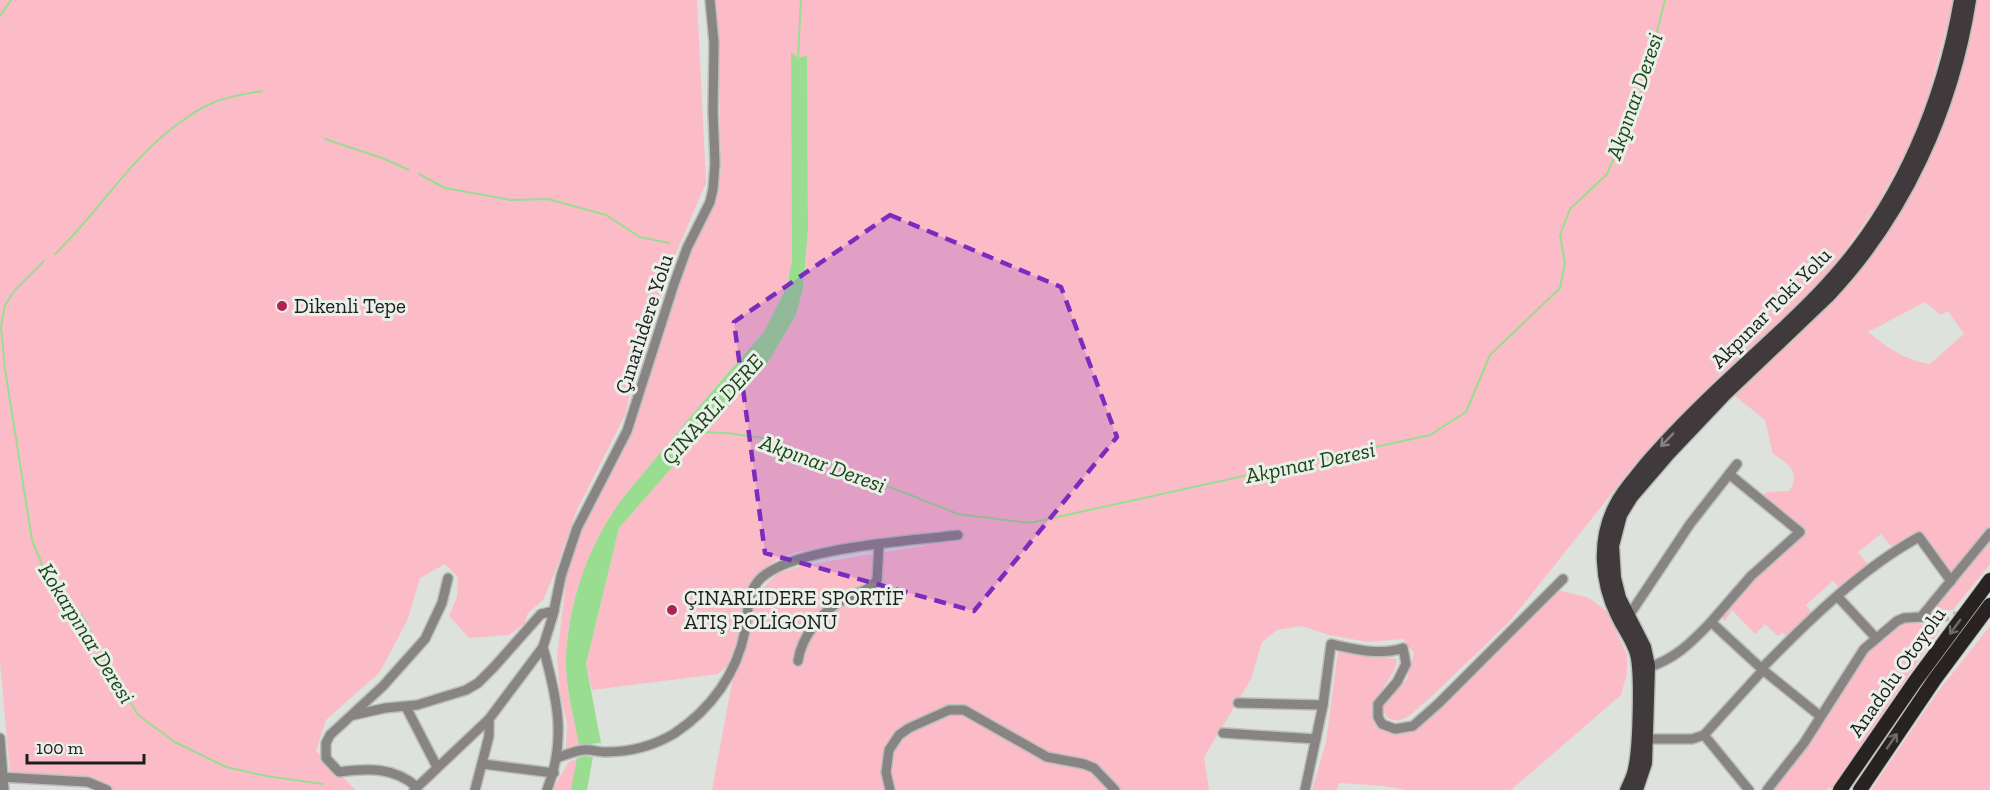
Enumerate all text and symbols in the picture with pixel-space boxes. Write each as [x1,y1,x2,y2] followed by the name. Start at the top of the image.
[1600,29,1669,164] water label: Akpınar Deresi
[1705,242,1836,373] street label: Akpınar Toki Yolu
[609,251,678,397] street label: Çınarlıdere Yolu
[294,293,406,318] place label: Dikenli Tepe
[275,299,289,313] marker: Dikenli Tepe
[656,348,769,470] water label: ÇINARLI DERE
[755,428,890,499] water label: Akpınar Deresi
[1660,433,1674,448] one-way arrow
[1242,436,1378,490] water label: Akpınar Deresi
[33,558,141,708] water label: Kokarpınar Deresi
[684,585,904,634] place label: ÇINARLIDERE SPORTİF ATIŞ POLİGONU
[1843,602,1951,741] street label: Anadolu Otoyolu
[665,603,679,617] marker: ÇINARLIDERE SPORTİF ATIŞ POLİGONU
[1949,619,1962,635] one-way arrow
[27,727,144,765] scale bar
[1886,733,1898,750] one-way arrow
[36,737,84,759] text: 100 m

